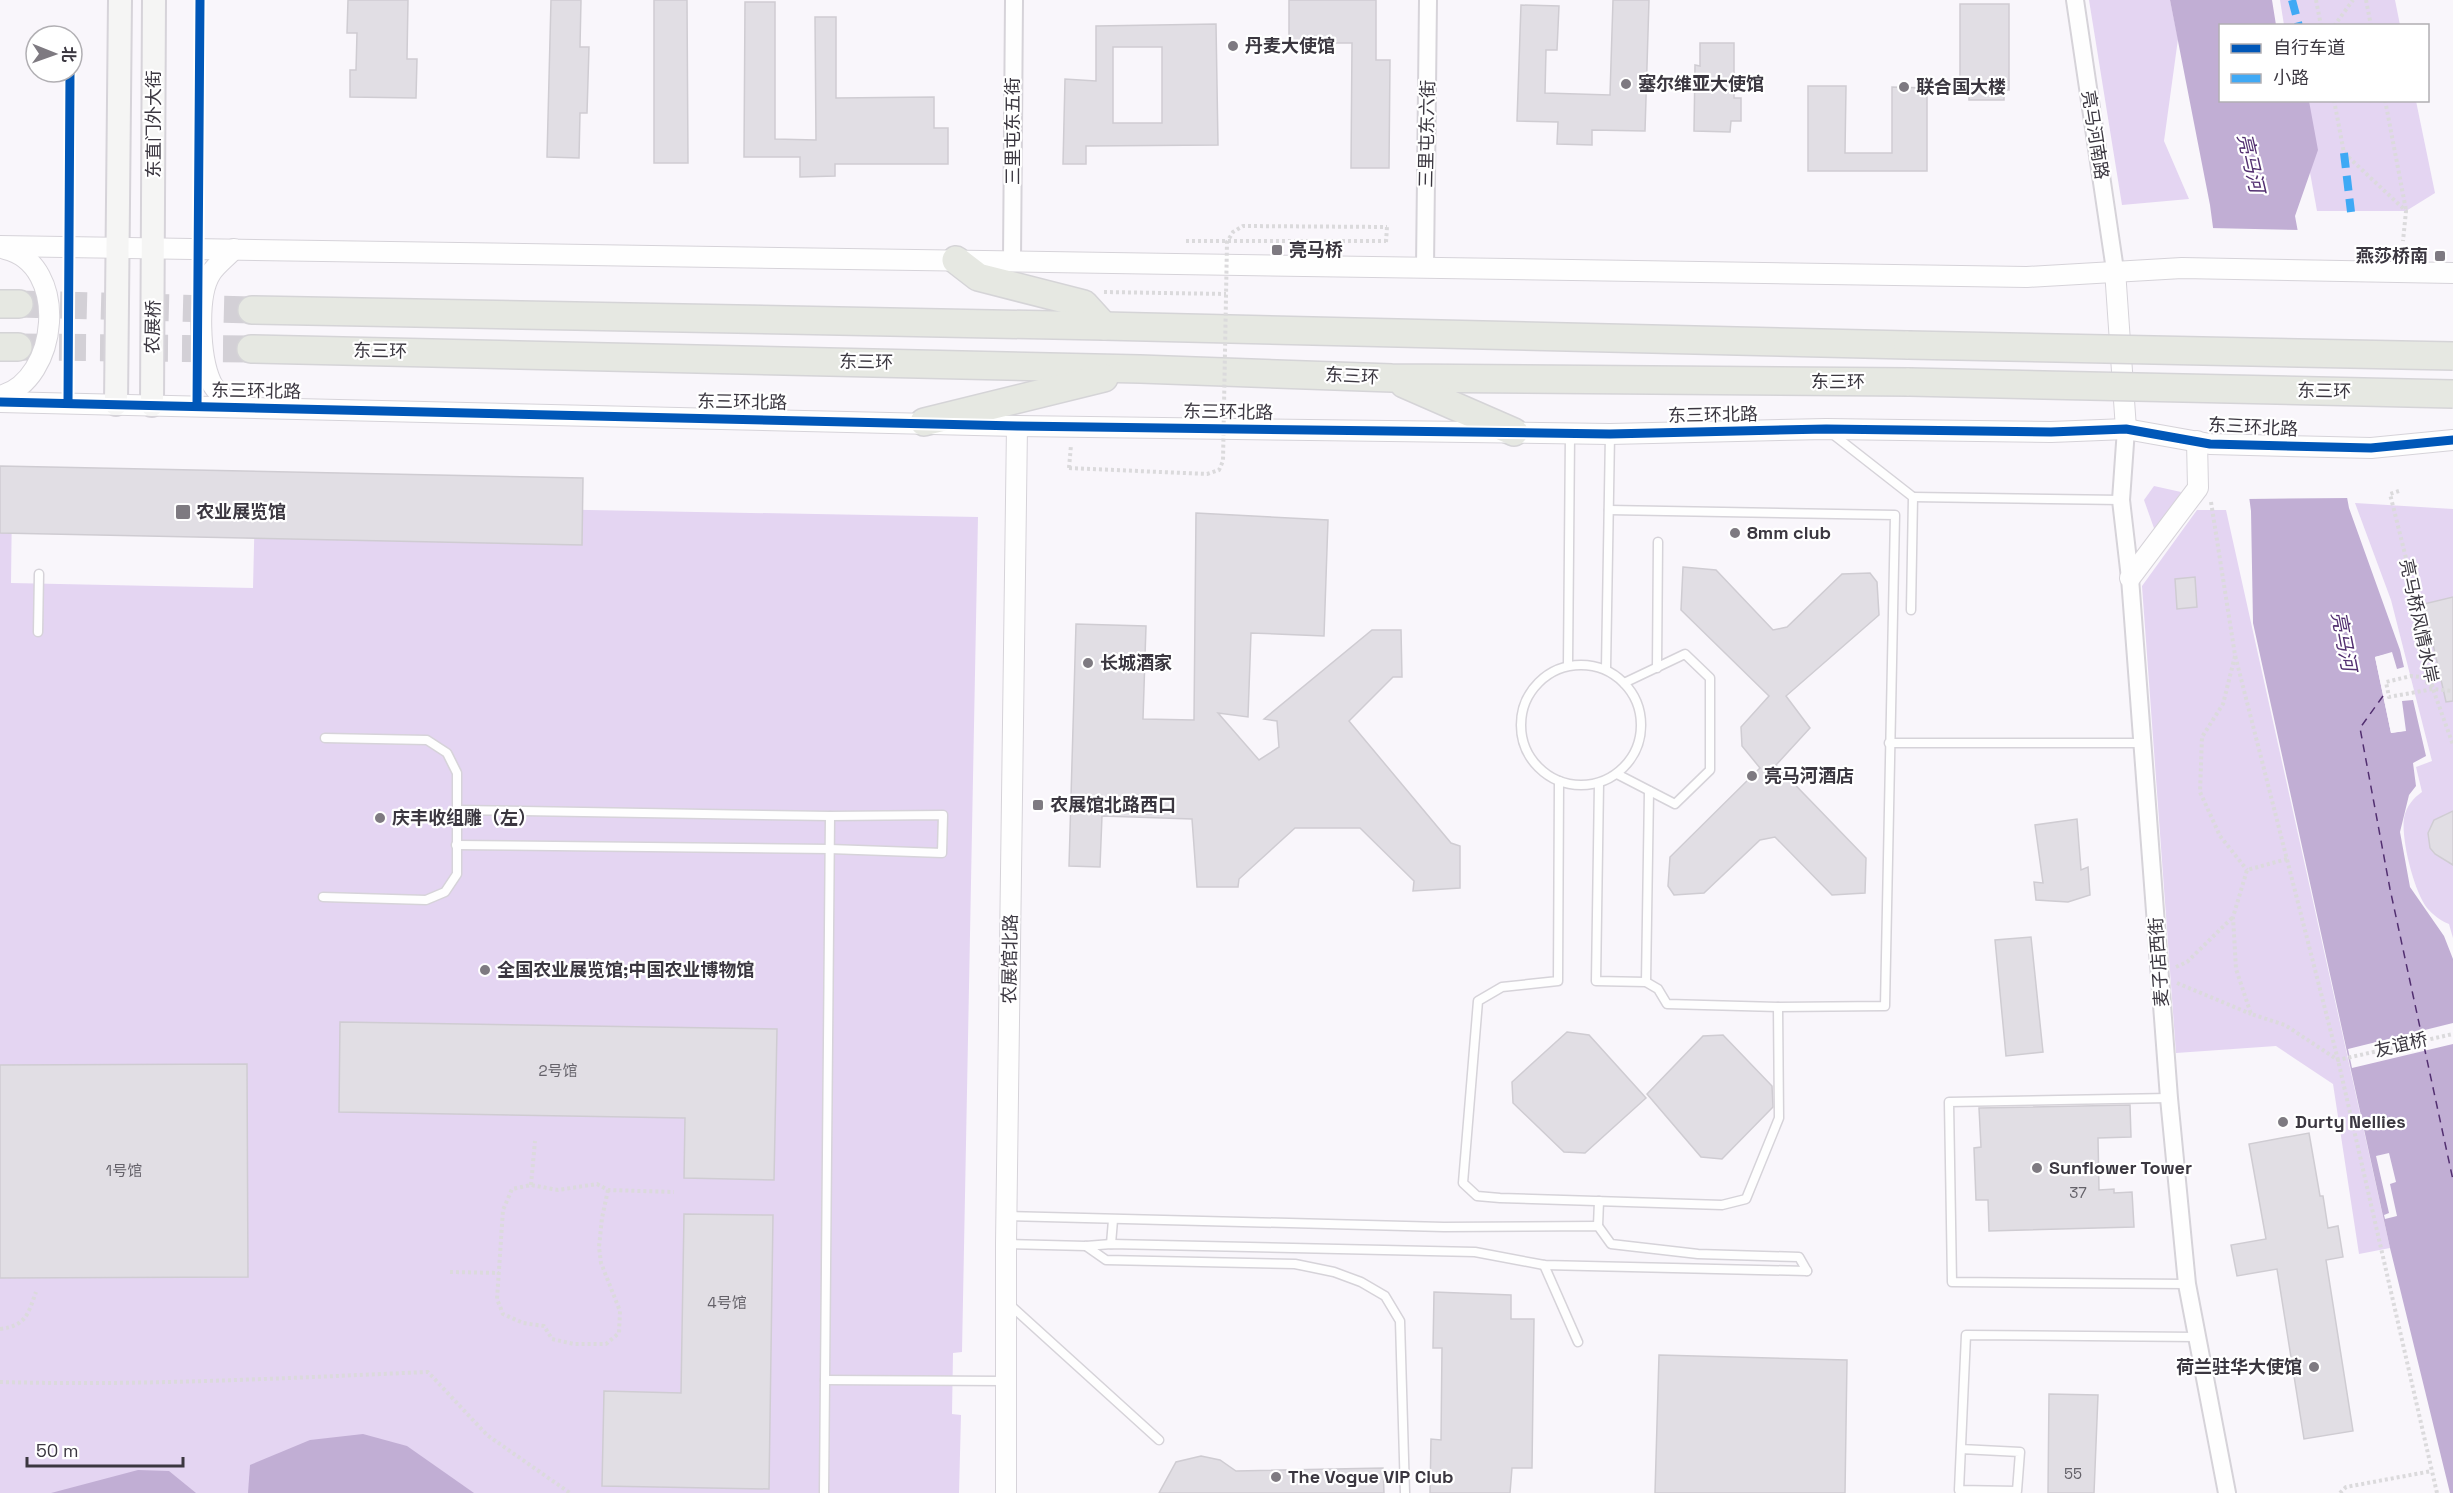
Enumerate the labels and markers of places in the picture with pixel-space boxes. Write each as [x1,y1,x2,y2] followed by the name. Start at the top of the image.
[1245,34,1335,57] place label: 丹麦大使馆
[1226,39,1240,53] marker: 丹麦大使馆
[1638,72,1764,95] place label: 塞尔维亚大使馆
[1916,75,2006,98] place label: 联合国大楼
[1619,77,1633,91] marker: 塞尔维亚大使馆
[1897,80,1911,94] marker: 联合国大楼
[1289,238,1343,261] place label: 亮马桥
[1270,243,1284,257] marker: 亮马桥
[2356,244,2428,267] place label: 燕莎桥南
[2433,249,2447,263] marker: 燕莎桥南
[196,500,286,523] place label: 农业展览馆
[174,503,192,521] marker: 农业展览馆
[1747,521,1831,544] place label: 8mm club
[1728,526,1742,540] marker: 8mm club
[1100,651,1172,674] place label: 长城酒家
[1081,656,1095,670] marker: 长城酒家
[1764,764,1854,787] place label: 亮马河酒店
[1745,769,1759,783] marker: 亮马河酒店
[1050,793,1176,816] place label: 农展馆北路西口
[1031,798,1045,812] marker: 农展馆北路西口
[392,806,536,829] place label: 庆丰收组雕（左）
[373,811,387,825] marker: 庆丰收组雕（左）
[497,958,754,981] place label: 全国农业展览馆;中国农业博物馆
[478,963,492,977] marker: 全国农业展览馆;中国农业博物馆
[2295,1110,2406,1133] place label: Durty Nellies
[2276,1115,2290,1129] marker: Durty Nellies
[2049,1156,2192,1179] place label: Sunflower Tower
[2030,1161,2044,1175] marker: Sunflower Tower
[2176,1355,2302,1378] place label: 荷兰驻华大使馆
[2307,1360,2321,1374] marker: 荷兰驻华大使馆
[1288,1465,1454,1488] place label: The Vogue VIP Club
[1269,1470,1283,1484] marker: The Vogue VIP Club

